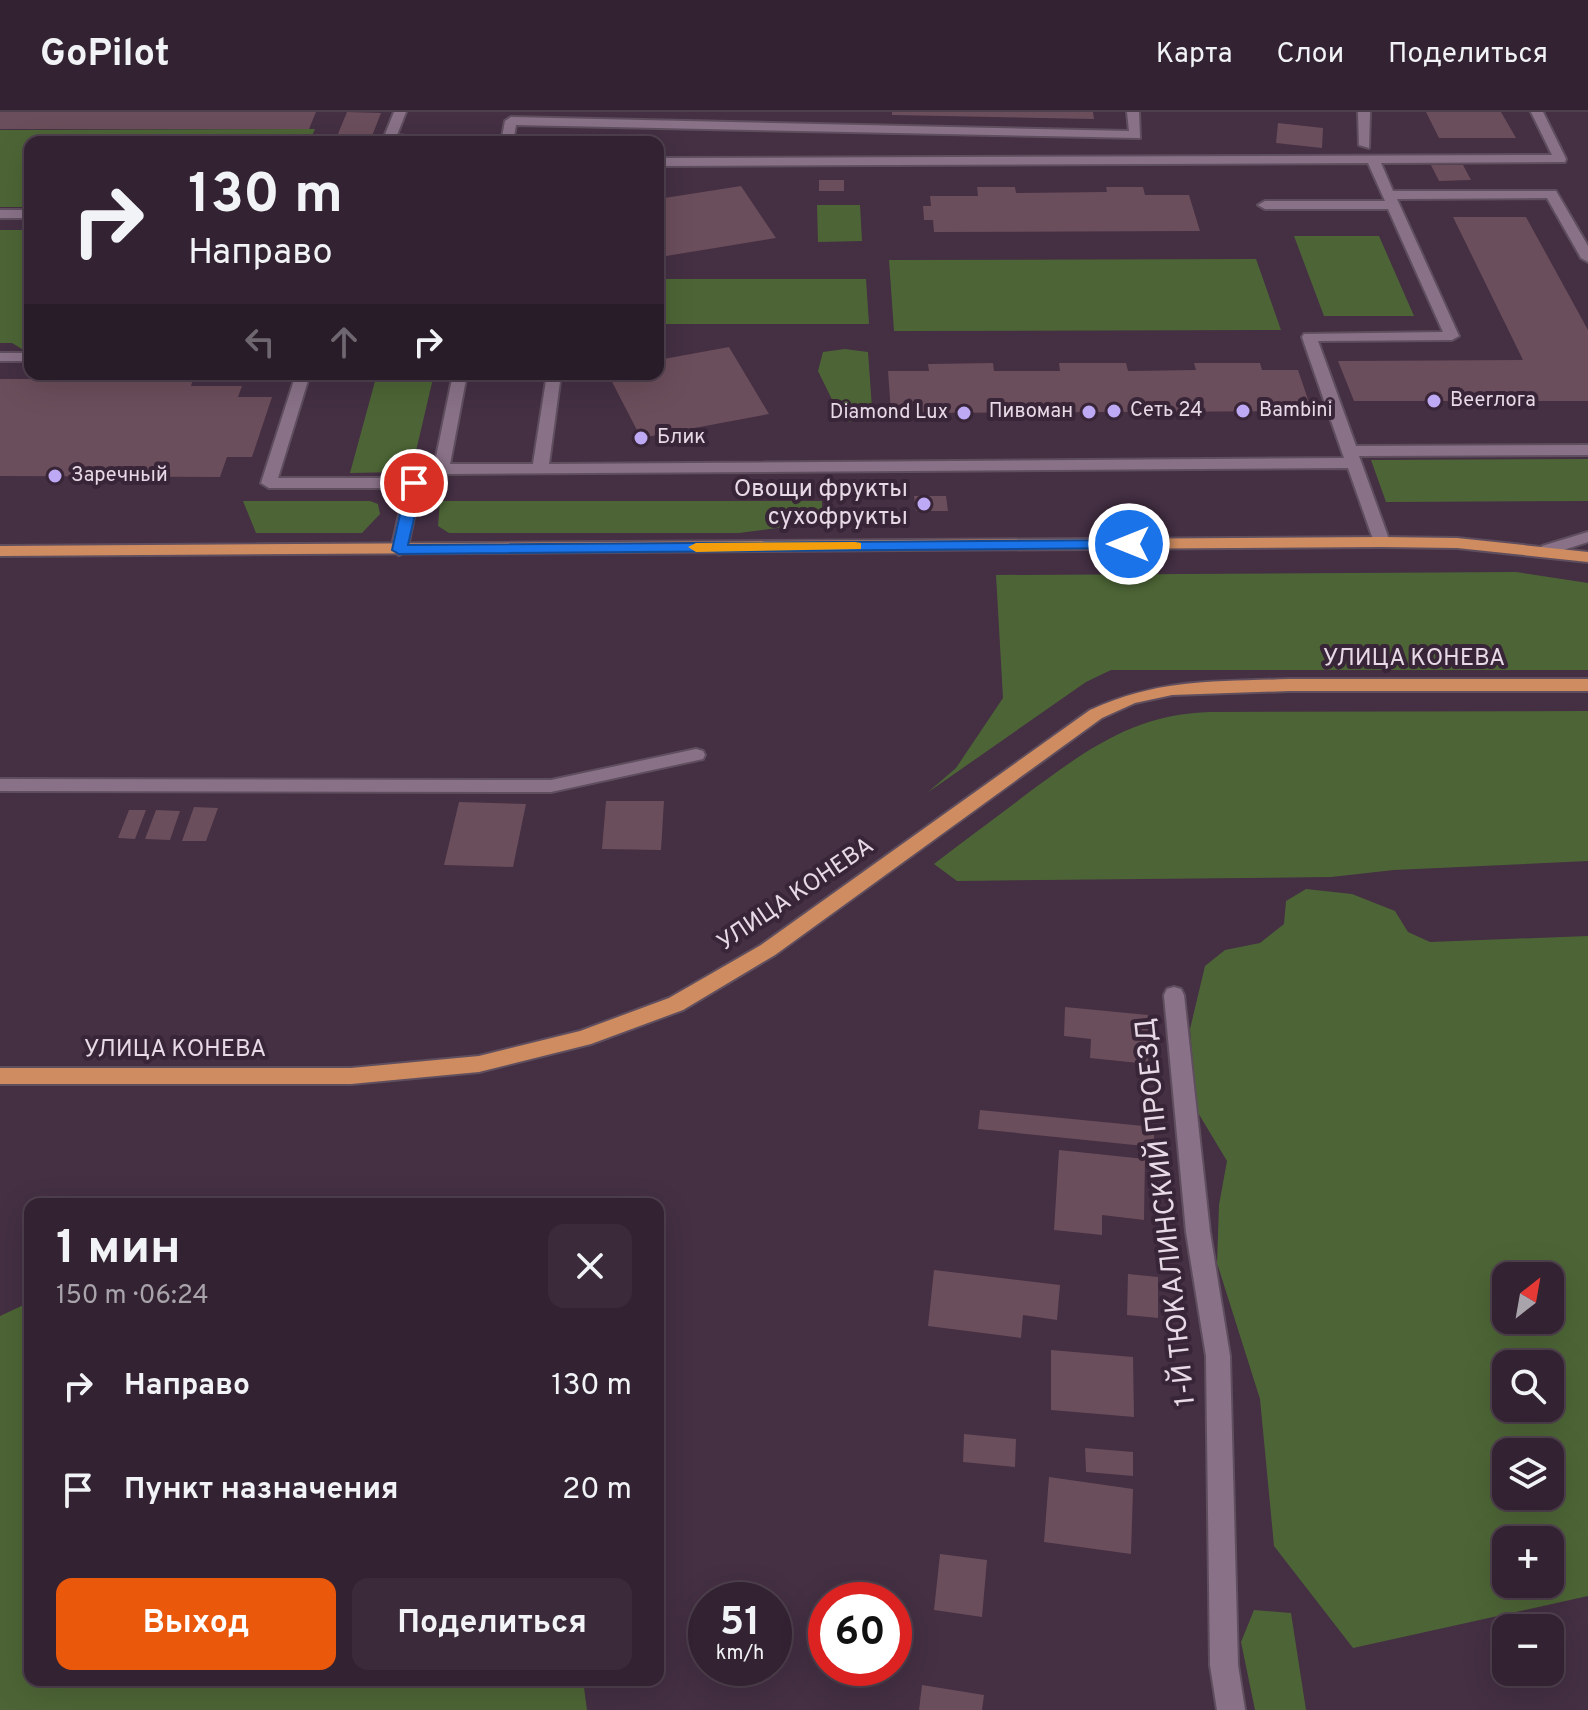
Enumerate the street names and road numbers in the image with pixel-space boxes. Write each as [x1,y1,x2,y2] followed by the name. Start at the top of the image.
[1323,644,1505,674] street label: УЛИЦА КОНЕВА
[712,832,880,958] street label: УЛИЦА КОНЕВА
[1127,1016,1205,1408] street label: 1-Й ТЮКАЛИНСКИЙ ПРОЕЗД
[84,1035,266,1065] street label: УЛИЦА КОНЕВА

